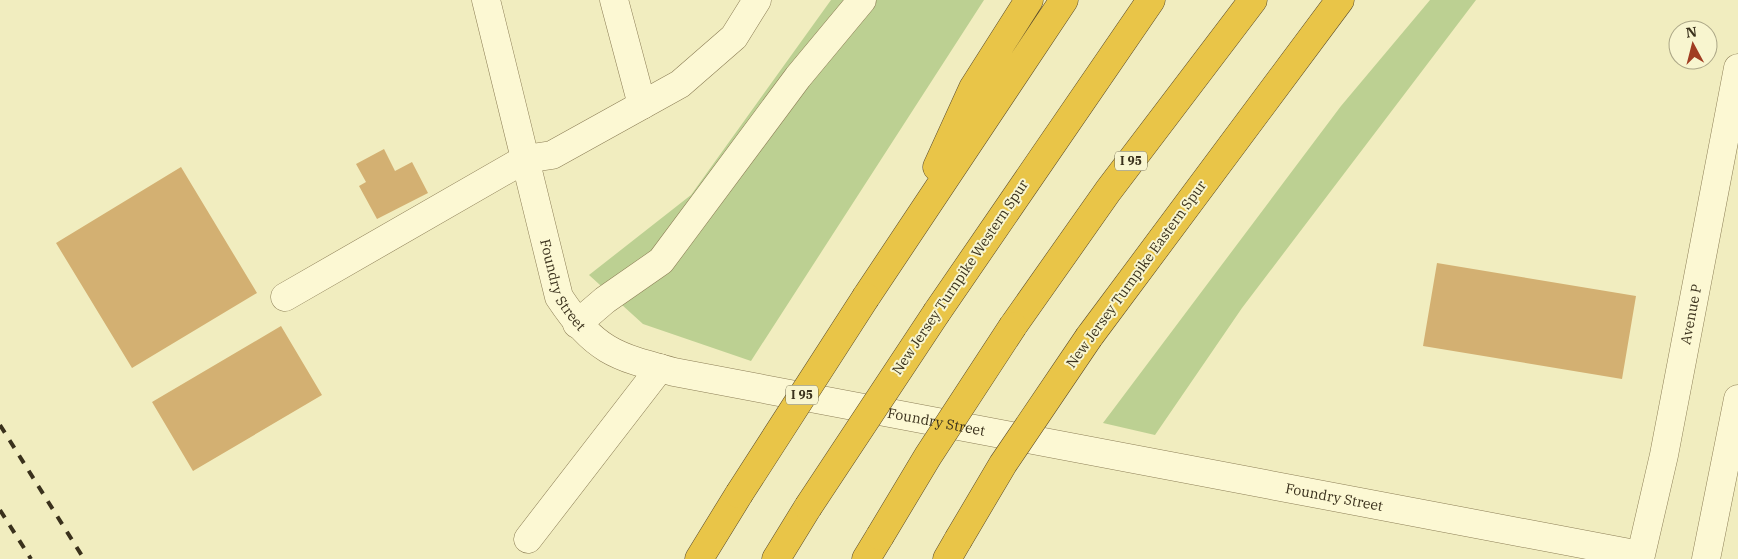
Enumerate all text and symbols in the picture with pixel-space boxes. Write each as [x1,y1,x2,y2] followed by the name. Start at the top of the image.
[1668,20,1718,70] north arrow
[1685,22,1698,42] text: N
[1115,152,1147,170] road number: I 95
[888,175,1033,378] street label: New Jersey Turnpike Western Spur
[1062,176,1211,371] street label: New Jersey Turnpike Eastern Spur
[536,237,590,335] street label: Foundry Street
[1676,282,1706,346] street label: Avenue P
[786,386,818,404] road number: I 95
[886,404,987,440] street label: Foundry Street
[1284,479,1385,515] street label: Foundry Street

